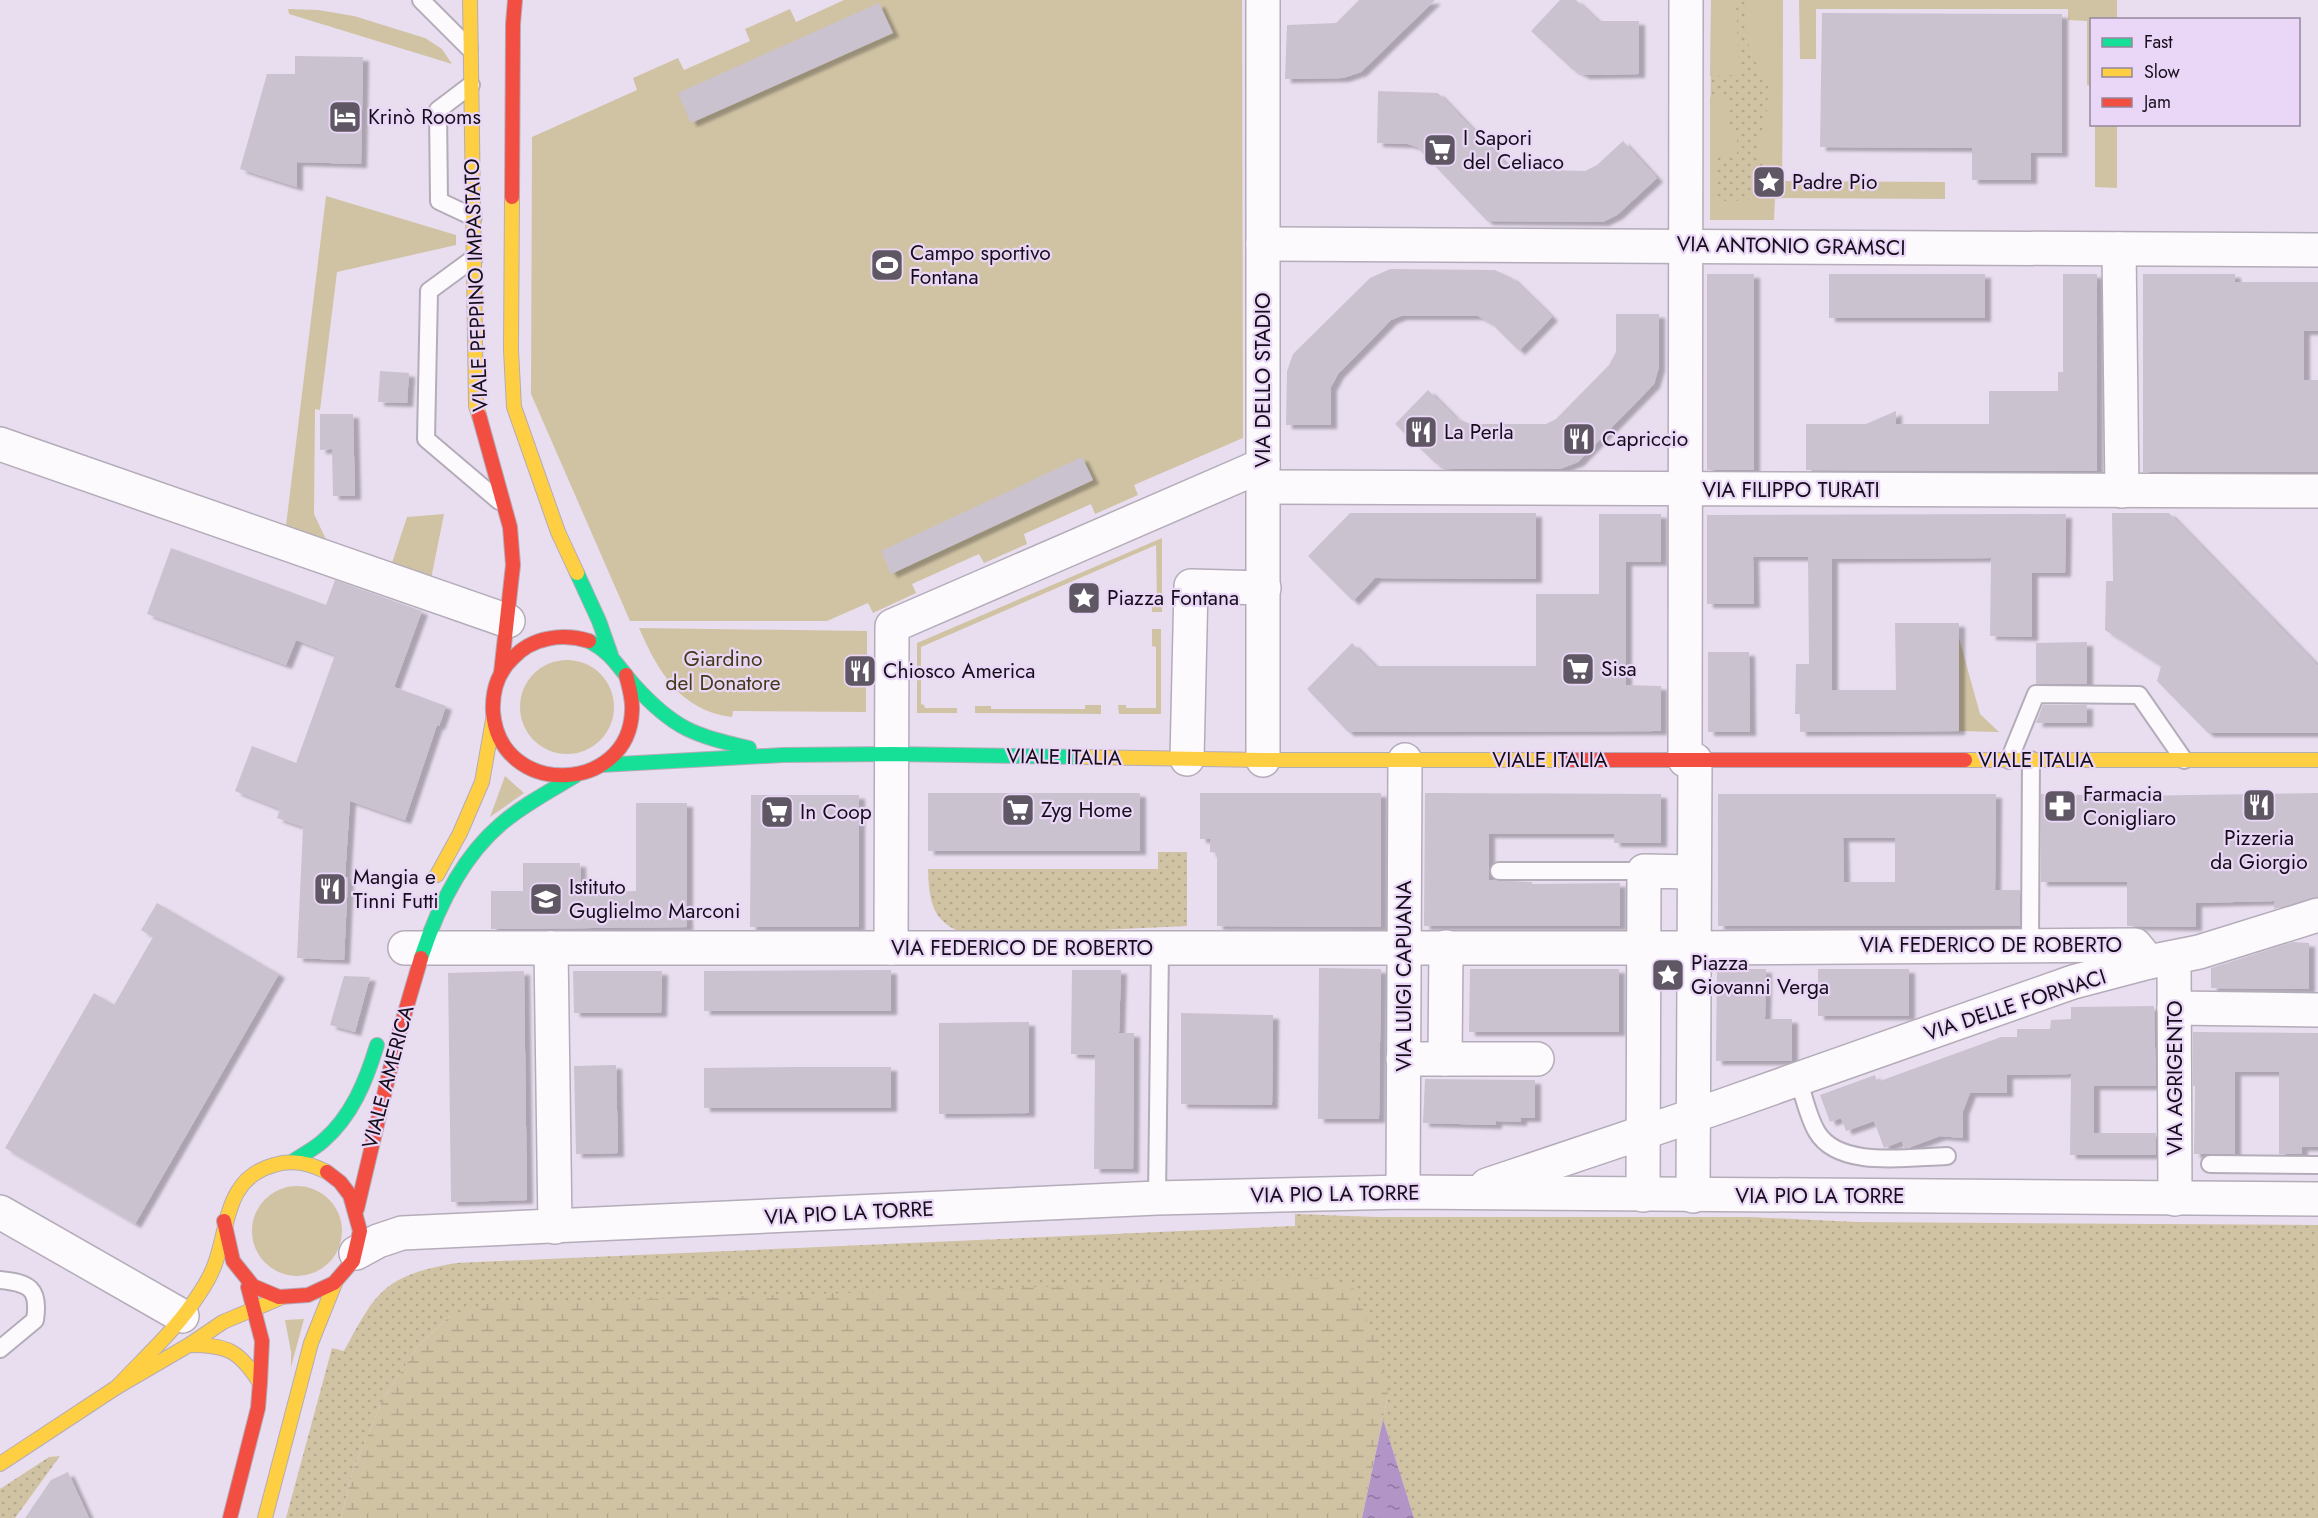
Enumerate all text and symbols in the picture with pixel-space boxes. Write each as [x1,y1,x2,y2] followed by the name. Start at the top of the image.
[2090,18,2300,126] legend
[2144,29,2173,55] text: Fast
[2144,59,2181,85] text: Slow
[2142,89,2171,115] text: Jam
[327,99,363,135] hotel icon: Krinò Rooms
[368,102,481,132] place label: Krinò Rooms
[1463,123,1564,177] place label: I Sapori del Celiaco
[1422,132,1458,168] supermarket icon: I Sapori del Celiaco
[457,158,495,412] street label: VIALE PEPPINO IMPASTATO
[1751,164,1787,200] place icon: Padre Pio
[1792,167,1877,197] place label: Padre Pio
[1676,229,1906,263] street label: VIA ANTONIO GRAMSCI
[910,238,1051,292] place label: Campo sportivo Fontana
[869,247,905,283] sports icon: Campo sportivo Fontana
[1248,292,1278,468] street label: VIA DELLO STADIO
[1403,414,1439,450] restaurant icon: La Perla
[1444,417,1514,447] place label: La Perla
[1561,421,1597,457] restaurant icon: Capriccio
[1602,424,1688,454] place label: Capriccio
[1702,475,1880,505] street label: VIA FILIPPO TURATI
[1066,580,1102,616] place icon: Piazza Fontana
[1107,583,1239,613] place label: Piazza Fontana
[666,644,781,698] park label: Giardino del Donatore
[1560,651,1596,687] supermarket icon: Sisa
[842,653,878,689] restaurant icon: Chiosco America
[1601,654,1637,684] place label: Sisa
[883,656,1035,686] place label: Chiosco America
[1006,741,1122,773] street label: VIALE ITALIA
[1492,745,1608,775] street label: VIALE ITALIA
[1978,745,2094,775] street label: VIALE ITALIA
[2083,779,2176,833] place label: Farmacia Conigliaro
[2241,787,2277,823] restaurant icon: Pizzeria da Giorgio
[2042,788,2078,824] pharmacy icon: Farmacia Conigliaro
[1000,792,1036,828] supermarket icon: Zyg Home
[759,794,795,830] supermarket icon: In Coop
[1041,795,1132,825] place label: Zyg Home
[800,797,872,827] place label: In Coop
[2210,823,2308,877] place label: Pizzeria da Giorgio
[353,862,439,916] place label: Mangia e Tinni Futti
[312,871,348,907] restaurant icon: Mangia e Tinni Futti
[569,872,740,926] place label: Istituto Guglielmo Marconi
[1389,880,1419,1072] street label: VIA LUIGI CAPUANA
[528,881,564,917] school or university icon: Istituto Guglielmo Marconi
[1860,930,2122,960] street label: VIA FEDERICO DE ROBERTO
[891,933,1153,963] street label: VIA FEDERICO DE ROBERTO
[1691,948,1829,1002] place label: Piazza Giovanni Verga
[1650,957,1686,993] place icon: Piazza Giovanni Verga
[1920,961,2110,1049] street label: VIA DELLE FORNACI
[2160,1001,2190,1155] street label: VIA AGRIGENTO
[354,1002,422,1152] street label: VIALE AMERICA
[1250,1178,1420,1210] street label: VIA PIO LA TORRE
[1735,1181,1905,1211] street label: VIA PIO LA TORRE
[764,1194,934,1232] street label: VIA PIO LA TORRE

